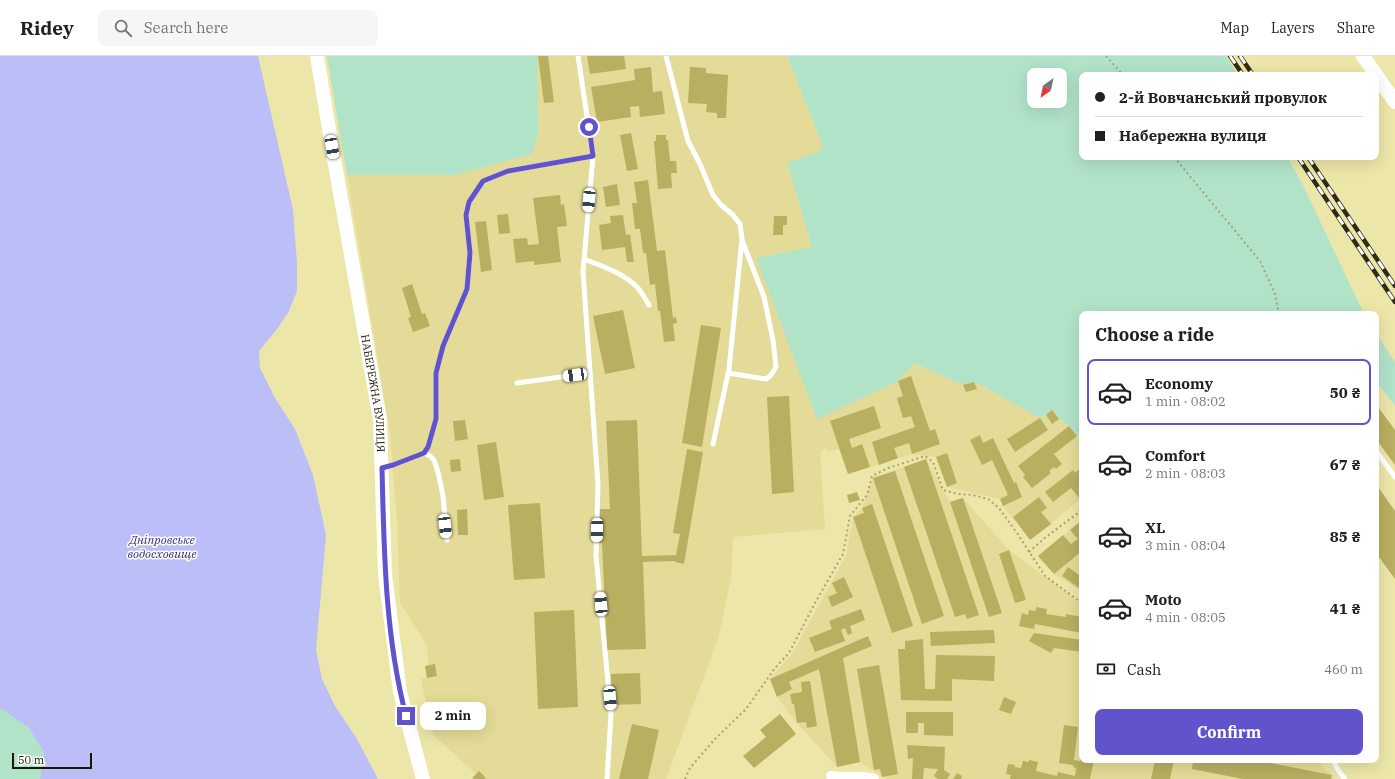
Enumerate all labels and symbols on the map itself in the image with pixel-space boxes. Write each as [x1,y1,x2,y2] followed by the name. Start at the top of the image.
[1027,68,1067,108] north arrow
[580,118,598,136] route start
[324,134,340,160] car
[582,188,596,212] car
[358,333,388,452] street label: НАБЕРЕЖНА ВУЛИЦЯ
[562,367,588,383] car
[438,513,452,539] car
[591,518,603,542] car
[127,532,197,561] water label: Дніпровське водосховище
[594,592,608,616] car
[603,686,617,710] car
[420,702,486,730] callout: 2 min
[397,707,415,725] route end
[12,751,92,770] scale bar

